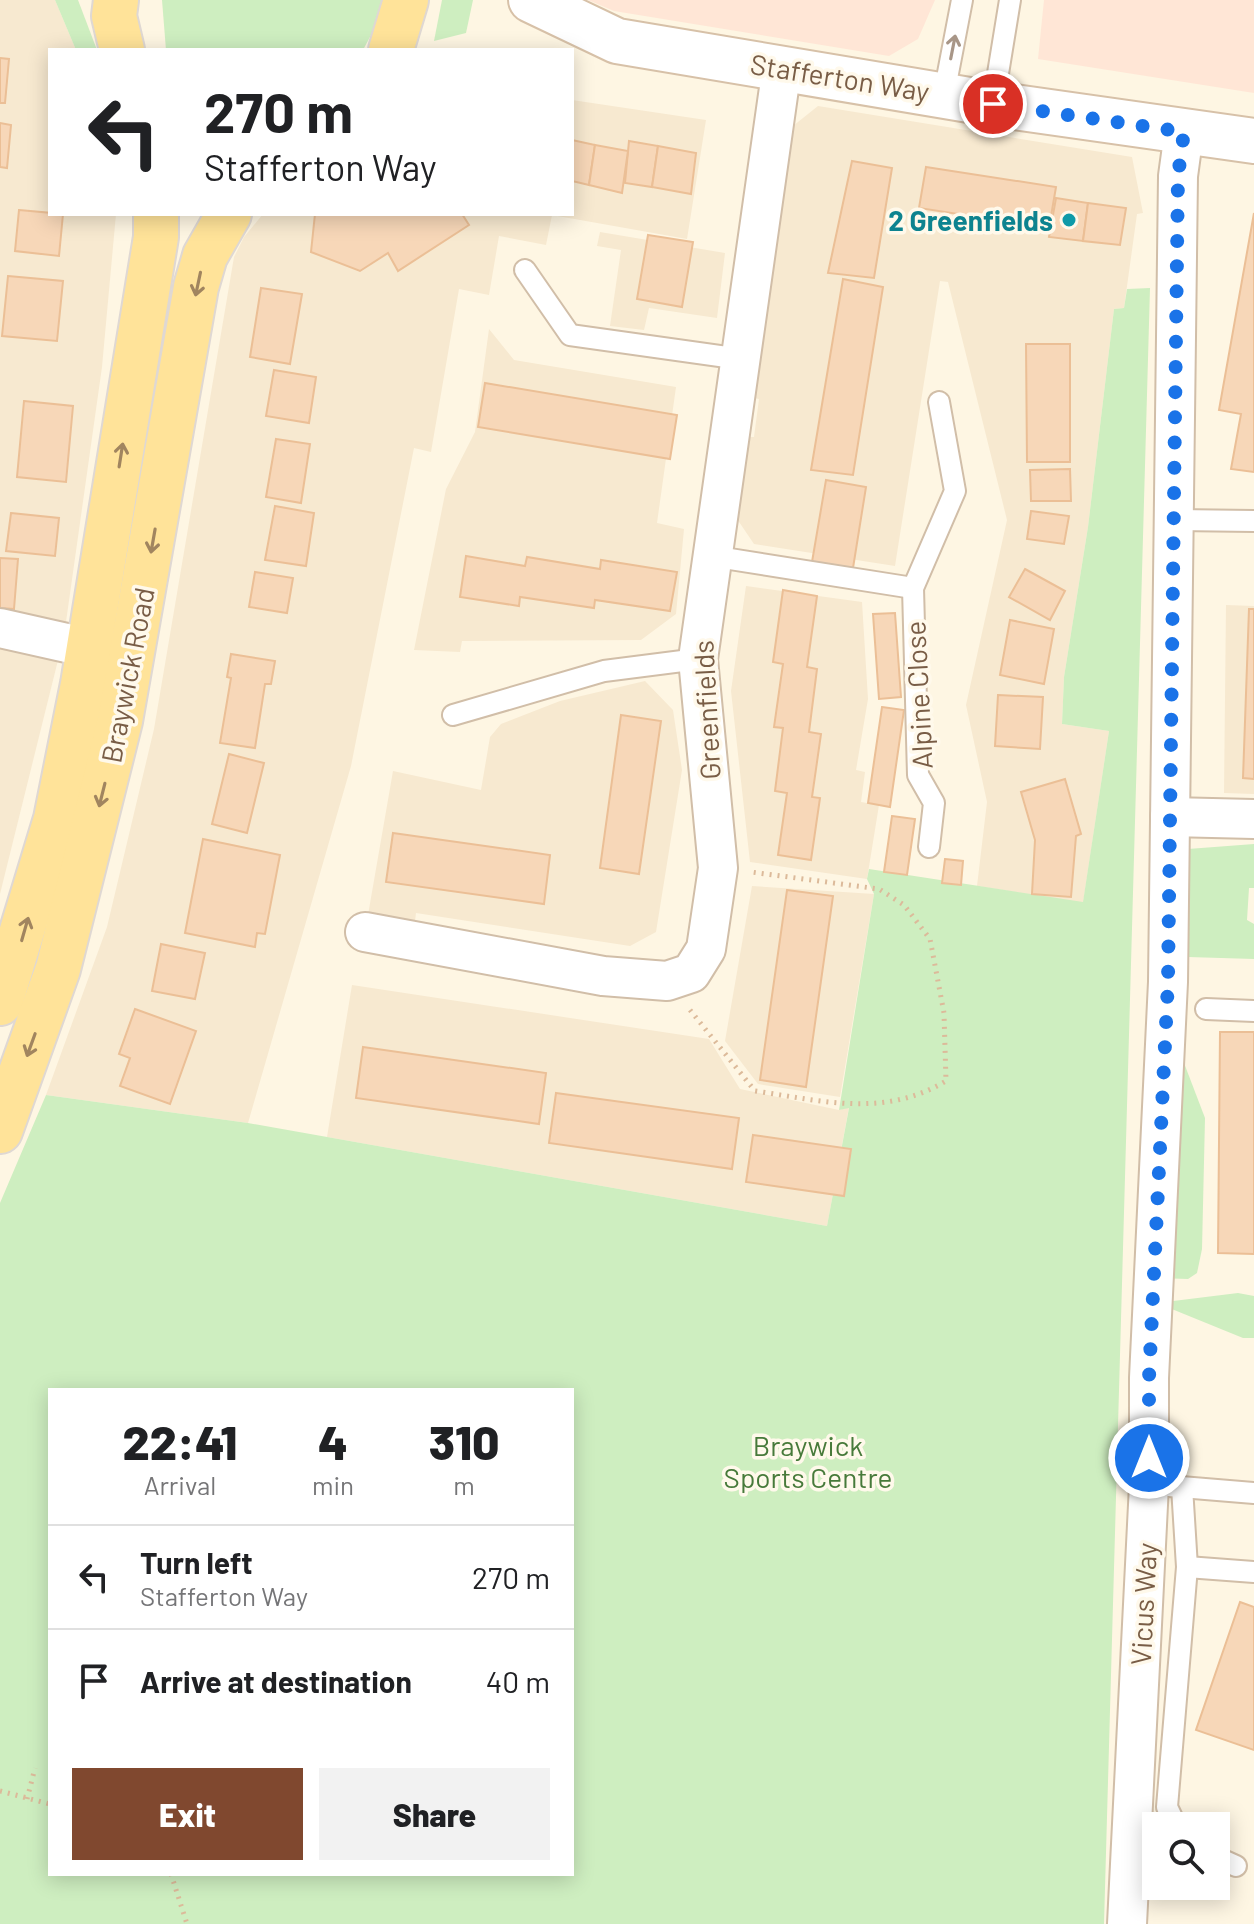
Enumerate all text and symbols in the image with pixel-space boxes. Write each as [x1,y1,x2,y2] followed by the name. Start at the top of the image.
[947,35,962,60] one-way arrow
[748,46,932,108] street label: Stafferton Way
[959,70,1027,138] pin
[204,77,353,144] text: 270 m
[72,80,176,184] icon: left
[971,82,1015,126] icon: arrive
[204,145,437,188] text: Stafferton Way
[888,203,1053,237] place label: 2 Greenfields
[1060,211,1078,229] marker: 2 Greenfields
[190,271,205,297] one-way arrow
[114,443,129,468] one-way arrow
[144,527,159,553] one-way arrow
[93,584,161,766] street label: Braywick Road
[897,620,939,770] street label: Alpine Close
[685,639,727,781] street label: Greenfields
[93,782,108,808] one-way arrow
[18,917,33,943] one-way arrow
[22,1032,37,1057] one-way arrow
[123,1412,237,1470] text: 22:41
[318,1412,348,1470] text: 4
[429,1412,499,1470] text: 310
[1107,1416,1191,1500] position arrow
[724,1428,892,1494] park label: Braywick Sports Centre
[144,1469,216,1500] text: Arrival
[312,1469,354,1500] text: min
[453,1469,475,1500] text: m
[1123,1542,1163,1666] street label: Vicus Way
[140,1544,253,1580] text: Turn left
[72,1555,116,1599] icon: left
[472,1559,550,1595] text: 270 m
[140,1580,308,1611] text: Stafferton Way
[72,1659,116,1703] icon: arrive
[140,1663,412,1699] text: Arrive at destination
[486,1663,550,1699] text: 40 m
[72,1768,303,1860] button: Exit
[319,1768,550,1860] button: Share
[1142,1812,1230,1900] map controls
[1142,1812,1230,1900] button: search

